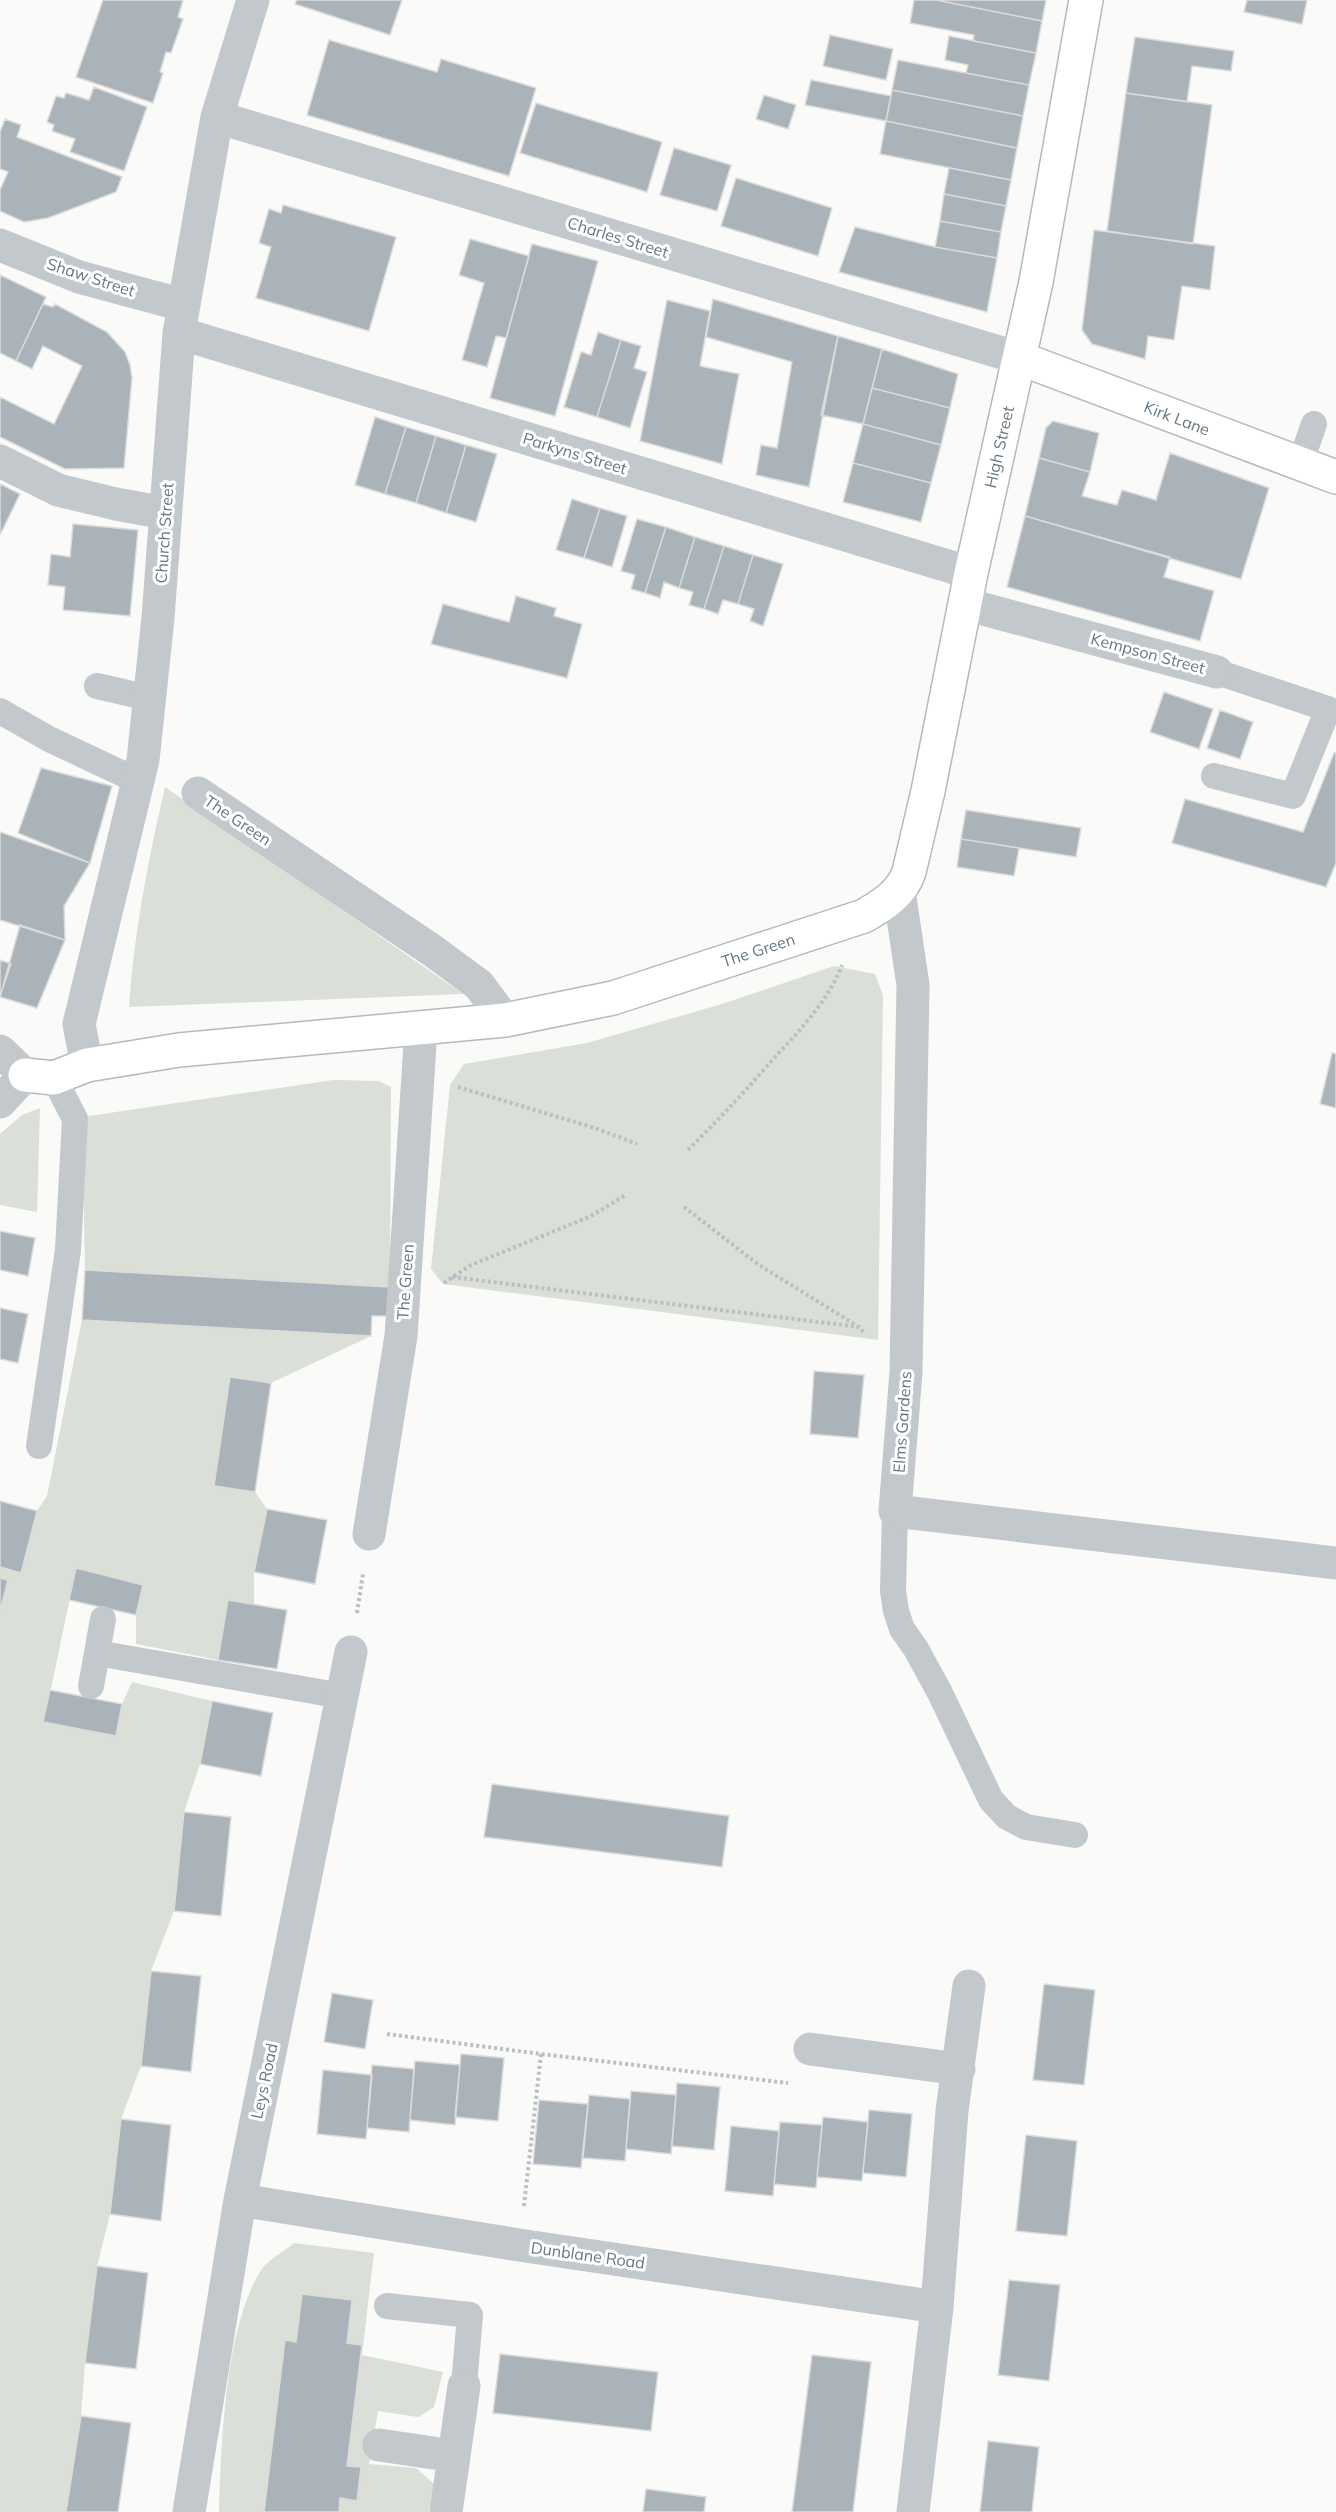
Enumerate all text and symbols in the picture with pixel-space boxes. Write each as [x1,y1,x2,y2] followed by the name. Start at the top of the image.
[565,212,671,262] street label: Charles Street
[45,253,138,301] street label: Shaw Street
[1141,396,1213,440] street label: Kirk Lane
[980,404,1018,490] street label: High Street
[521,428,630,478] street label: Parkyns Street
[151,482,178,584] street label: Church Street
[1089,628,1208,678] street label: Kempson Street
[201,790,275,850] street label: The Green
[719,929,797,971] street label: The Green
[392,1243,418,1321] street label: The Green
[888,1370,916,1474] street label: Elms Gardens
[246,2041,282,2121] street label: Leys Road
[530,2237,646,2273] street label: Dunblane Road

